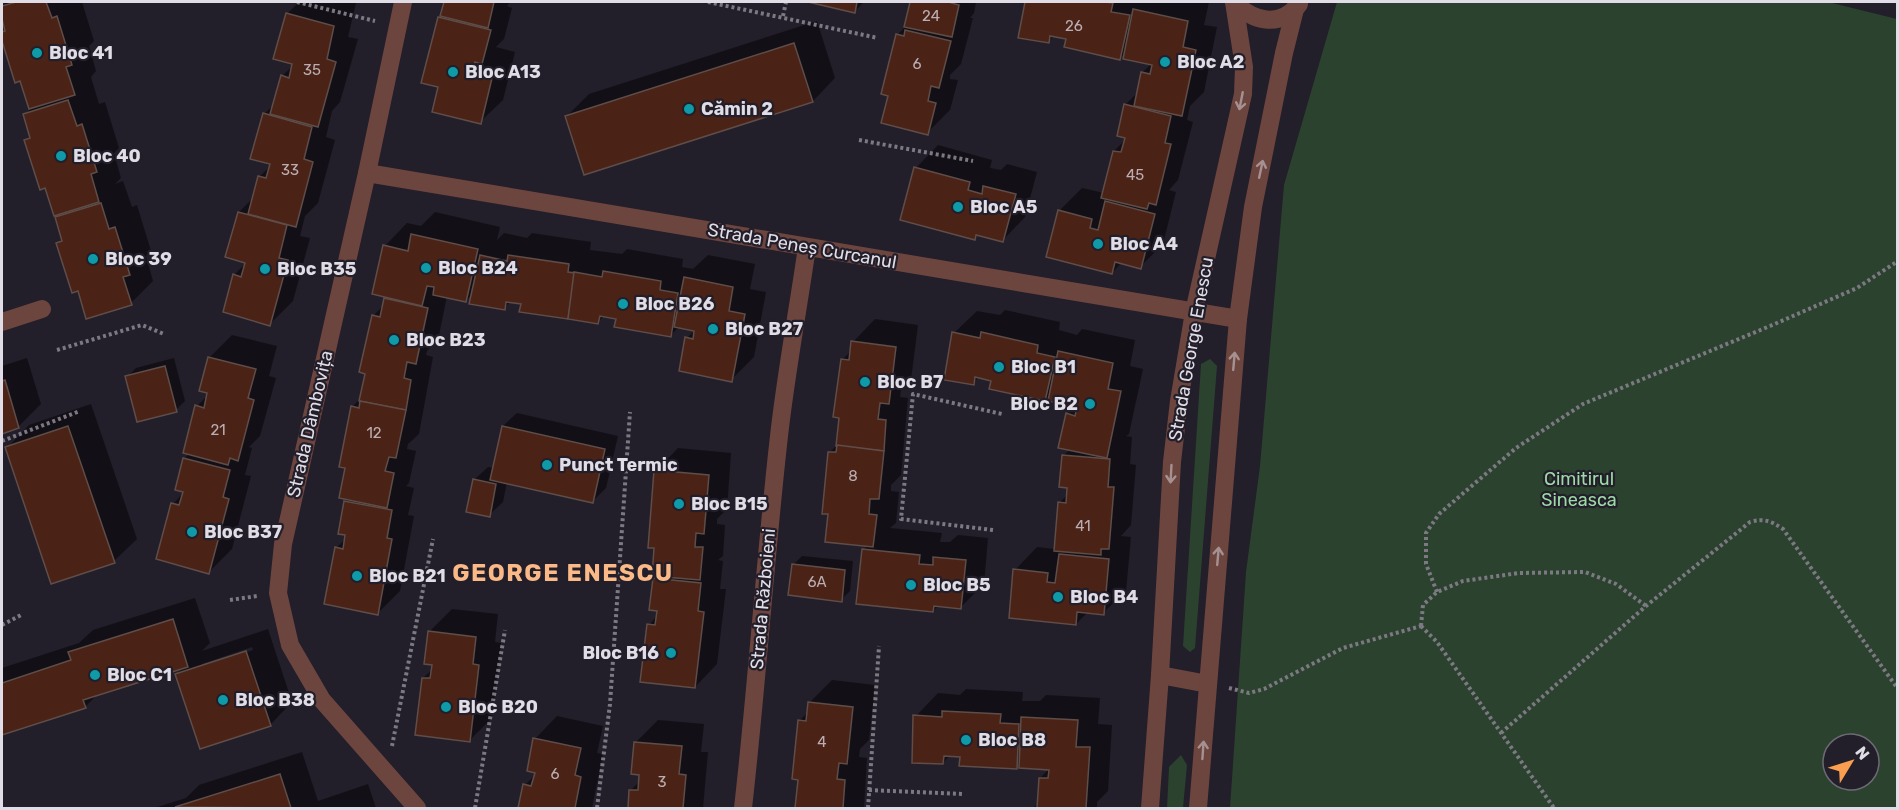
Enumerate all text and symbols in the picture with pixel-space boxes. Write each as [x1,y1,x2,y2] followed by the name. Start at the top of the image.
[922,7,940,25] house number: 24
[1065,17,1083,35] house number: 26
[49,42,113,64] place label: Bloc 41
[30,46,44,60] marker: Bloc 41
[1177,51,1244,73] place label: Bloc A2
[912,55,922,73] house number: 6
[1158,55,1172,69] marker: Bloc A2
[303,61,321,79] house number: 35
[465,61,541,83] place label: Bloc A13
[446,65,460,79] marker: Bloc A13
[1236,91,1247,110] one-way arrow
[701,98,773,120] place label: Cămin 2
[682,102,696,116] marker: Cămin 2
[73,145,141,167] place label: Bloc 40
[54,149,68,163] marker: Bloc 40
[1256,159,1268,178] one-way arrow
[281,161,299,179] house number: 33
[1126,166,1144,184] house number: 45
[970,196,1037,218] place label: Bloc A5
[951,200,965,214] marker: Bloc A5
[706,219,898,273] street label: Strada Peneș Curcanul
[1110,233,1178,255] place label: Bloc A4
[1091,237,1105,251] marker: Bloc A4
[105,248,172,270] place label: Bloc 39
[86,252,100,266] marker: Bloc 39
[1164,255,1218,443] street label: Strada George Enescu
[438,257,518,279] place label: Bloc B24
[277,258,356,280] place label: Bloc B35
[419,261,433,275] marker: Bloc B24
[258,262,272,276] marker: Bloc B35
[635,293,715,315] place label: Bloc B26
[616,297,630,311] marker: Bloc B26
[725,318,803,340] place label: Bloc B27
[706,322,720,336] marker: Bloc B27
[406,329,486,351] place label: Bloc B23
[387,333,401,347] marker: Bloc B23
[282,348,338,500] street label: Strada Dâmbovița
[1229,352,1240,372] one-way arrow
[1011,356,1076,378] place label: Bloc B1
[992,360,1006,374] marker: Bloc B1
[877,371,943,393] place label: Bloc B7
[858,375,872,389] marker: Bloc B7
[1010,393,1078,415] place label: Bloc B2
[1083,397,1097,411] marker: Bloc B2
[210,421,226,439] house number: 21
[366,424,382,442] house number: 12
[559,454,678,476] place label: Punct Termic
[540,458,554,472] marker: Punct Termic
[1166,463,1177,483] one-way arrow
[848,467,858,485] house number: 8
[1541,468,1617,511] park label: Cimitirul Sineasca
[691,493,768,515] place label: Bloc B15
[672,497,686,511] marker: Bloc B15
[1075,517,1091,535] house number: 41
[204,521,282,543] place label: Bloc B37
[185,525,199,539] marker: Bloc B37
[746,528,780,670] street label: Strada Războieni
[1213,546,1224,566] one-way arrow
[452,559,674,587] district label: GEORGE ENESCU
[369,565,446,587] place label: Bloc B21
[350,569,364,583] marker: Bloc B21
[807,573,827,591] house number: 6A
[923,574,991,596] place label: Bloc B5
[904,578,918,592] marker: Bloc B5
[1070,586,1138,608] place label: Bloc B4
[1051,590,1065,604] marker: Bloc B4
[582,642,659,664] place label: Bloc B16
[664,646,678,660] marker: Bloc B16
[107,664,172,686] place label: Bloc C1
[88,668,102,682] marker: Bloc C1
[235,689,315,711] place label: Bloc B38
[216,693,230,707] marker: Bloc B38
[458,696,538,718] place label: Bloc B20
[439,700,453,714] marker: Bloc B20
[978,729,1046,751] place label: Bloc B8
[1821,732,1881,792] north arrow
[817,733,827,751] house number: 4
[959,733,973,747] marker: Bloc B8
[1198,741,1209,761] one-way arrow
[1851,743,1873,763] text: N
[550,765,560,783] house number: 6
[657,773,667,791] house number: 3

